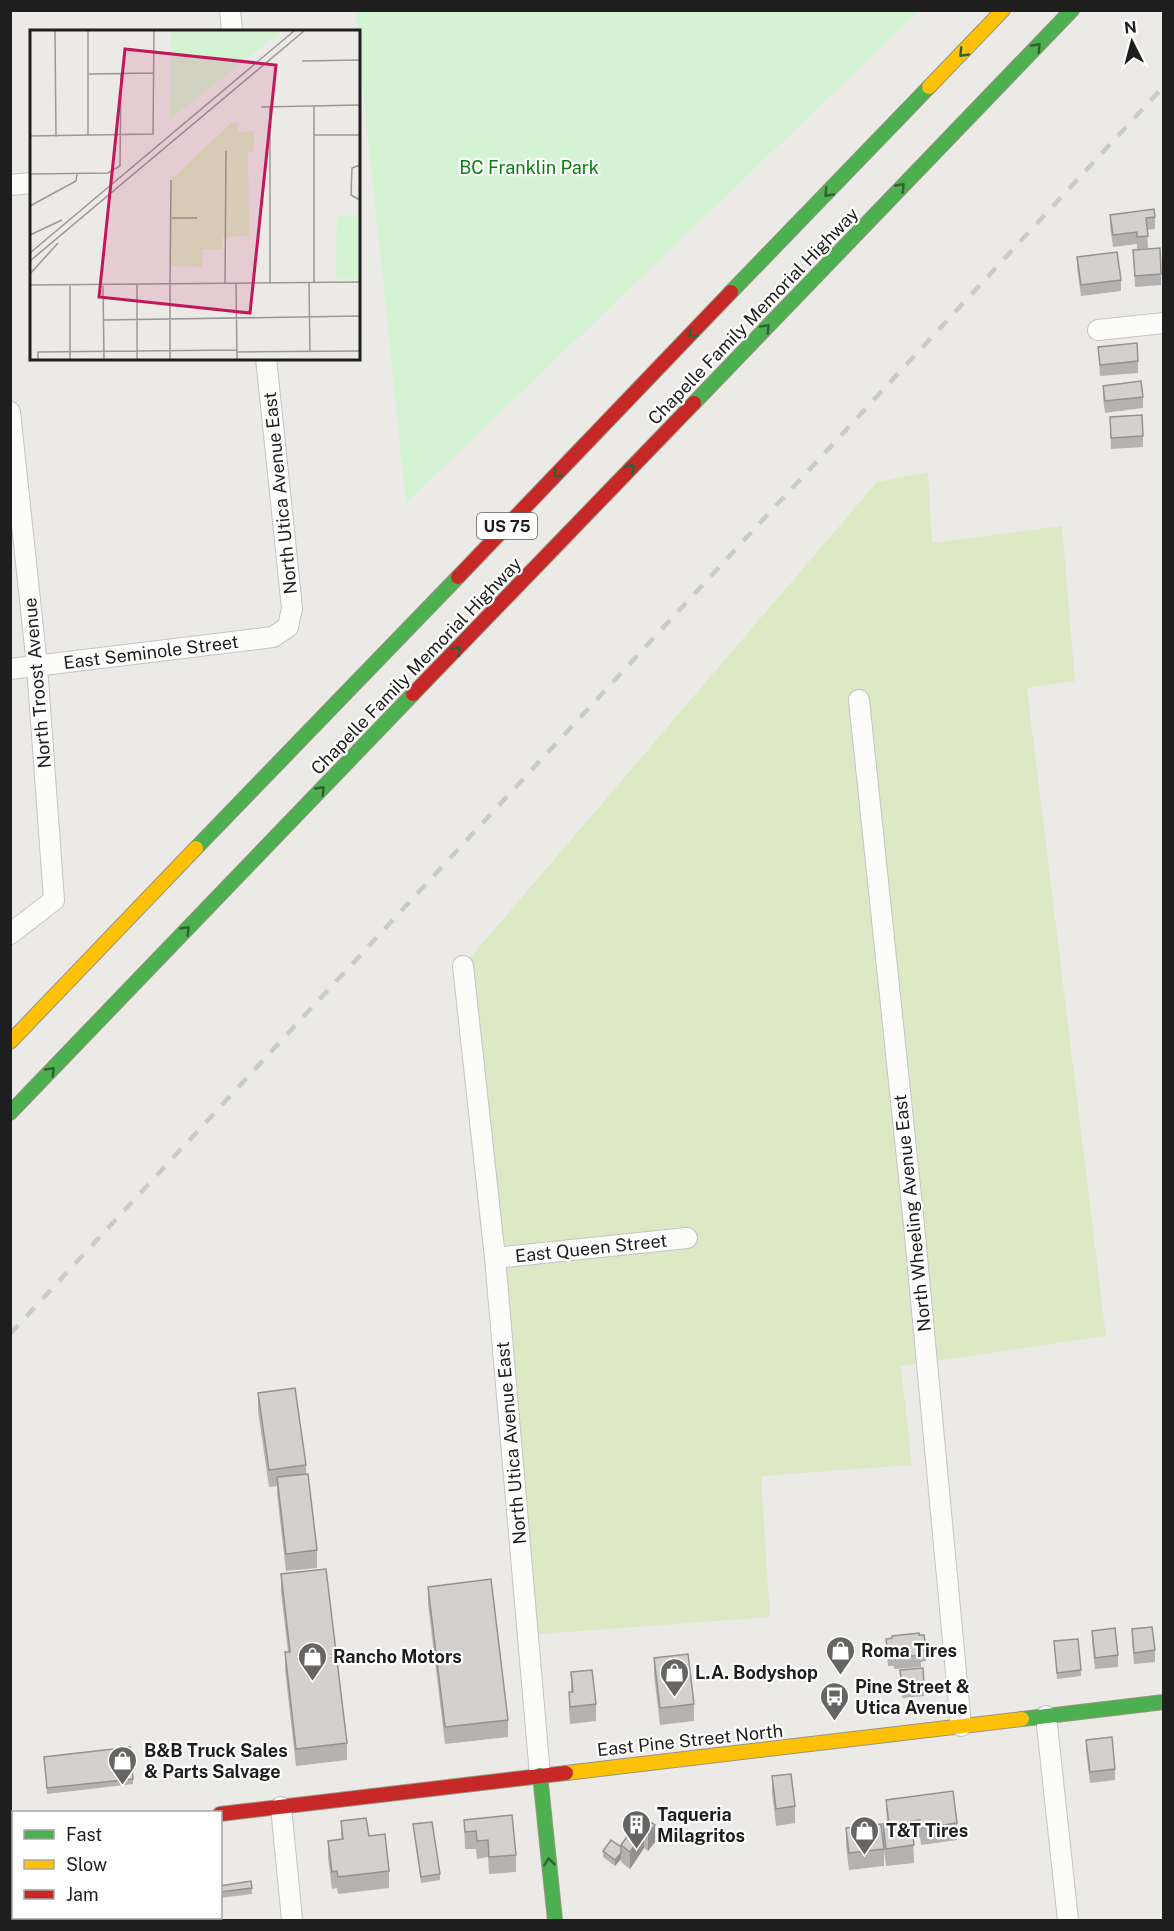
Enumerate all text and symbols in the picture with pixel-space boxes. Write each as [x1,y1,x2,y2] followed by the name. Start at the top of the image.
[1102,12,1162,72] north arrow
[1123,17,1138,38] text: N
[30,30,360,360] inset map
[1029,43,1040,54] one-way arrow
[959,46,970,56] one-way arrow
[459,157,599,178] park label: BC Franklin Park
[894,184,905,195] one-way arrow
[824,186,835,197] one-way arrow
[643,203,863,429] street label: Chapelle Family Memorial Highway
[759,324,770,335] one-way arrow
[689,326,700,337] one-way arrow
[259,391,301,595] street label: North Utica Avenue East
[624,465,635,475] one-way arrow
[553,468,564,478] one-way arrow
[477,513,537,539] road number: US 75
[306,553,526,779] street label: Chapelle Family Memorial Highway
[19,597,55,769] street label: North Troost Avenue
[62,631,240,673] street label: East Seminole Street
[449,646,460,657] one-way arrow
[314,786,325,797] one-way arrow
[179,927,190,937] one-way arrow
[44,1068,55,1078] one-way arrow
[889,1093,935,1333] street label: North Wheeling Avenue East
[514,1230,668,1266] street label: East Queen Street
[492,1341,530,1545] street label: North Utica Avenue East
[824,1634,856,1676] shop icon: Roma Tires
[296,1640,328,1682] shop icon: Rancho Motors
[861,1640,957,1661] place label: Roma Tires
[333,1646,462,1667] place label: Rancho Motors
[658,1656,690,1698] shop icon: L.A. Bodyshop
[695,1662,818,1683] place label: L.A. Bodyshop
[855,1676,970,1718] place label: Pine Street & Utica Avenue
[818,1680,850,1722] bus stop icon: Pine Street & Utica Avenue
[596,1720,784,1760] street label: East Pine Street North
[144,1740,288,1782] place label: B&B Truck Sales & Parts Salvage
[107,1744,139,1786] shop icon: B&B Truck Sales & Parts Salvage
[657,1804,745,1846] place label: Taqueria Milagritos
[620,1808,652,1850] building icon: Taqueria Milagritos
[12,1811,222,1919] legend
[849,1814,881,1856] shop icon: T&T Tires
[886,1820,968,1841] place label: T&T Tires
[66,1824,102,1845] text: Fast
[66,1854,107,1875] text: Slow
[543,1858,556,1867] one-way arrow
[66,1884,99,1905] text: Jam

